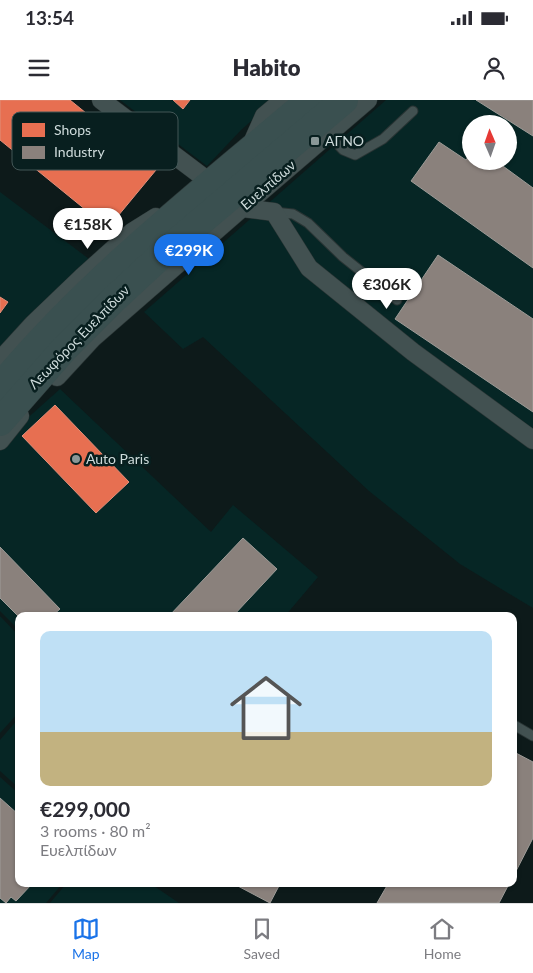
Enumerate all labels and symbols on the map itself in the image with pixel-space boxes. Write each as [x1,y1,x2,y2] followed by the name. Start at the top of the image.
[12,112,178,170] legend
[462,115,518,170] north arrow
[54,121,91,138] text: Shops
[325,132,364,149] place label: ΑΓΝΟ
[309,135,321,147] marker: ΑΓΝΟ
[54,143,105,160] text: Industry
[237,156,299,213] street label: Ευελπίδων
[53,208,123,250] pin: €158K
[154,234,224,276] pin: €299K
[352,268,422,310] pin: €306K
[25,281,133,392] street label: Λεωφόρος Ευελπίδων
[86,450,149,467] place label: Auto Paris
[70,453,82,465] marker: Auto Paris

